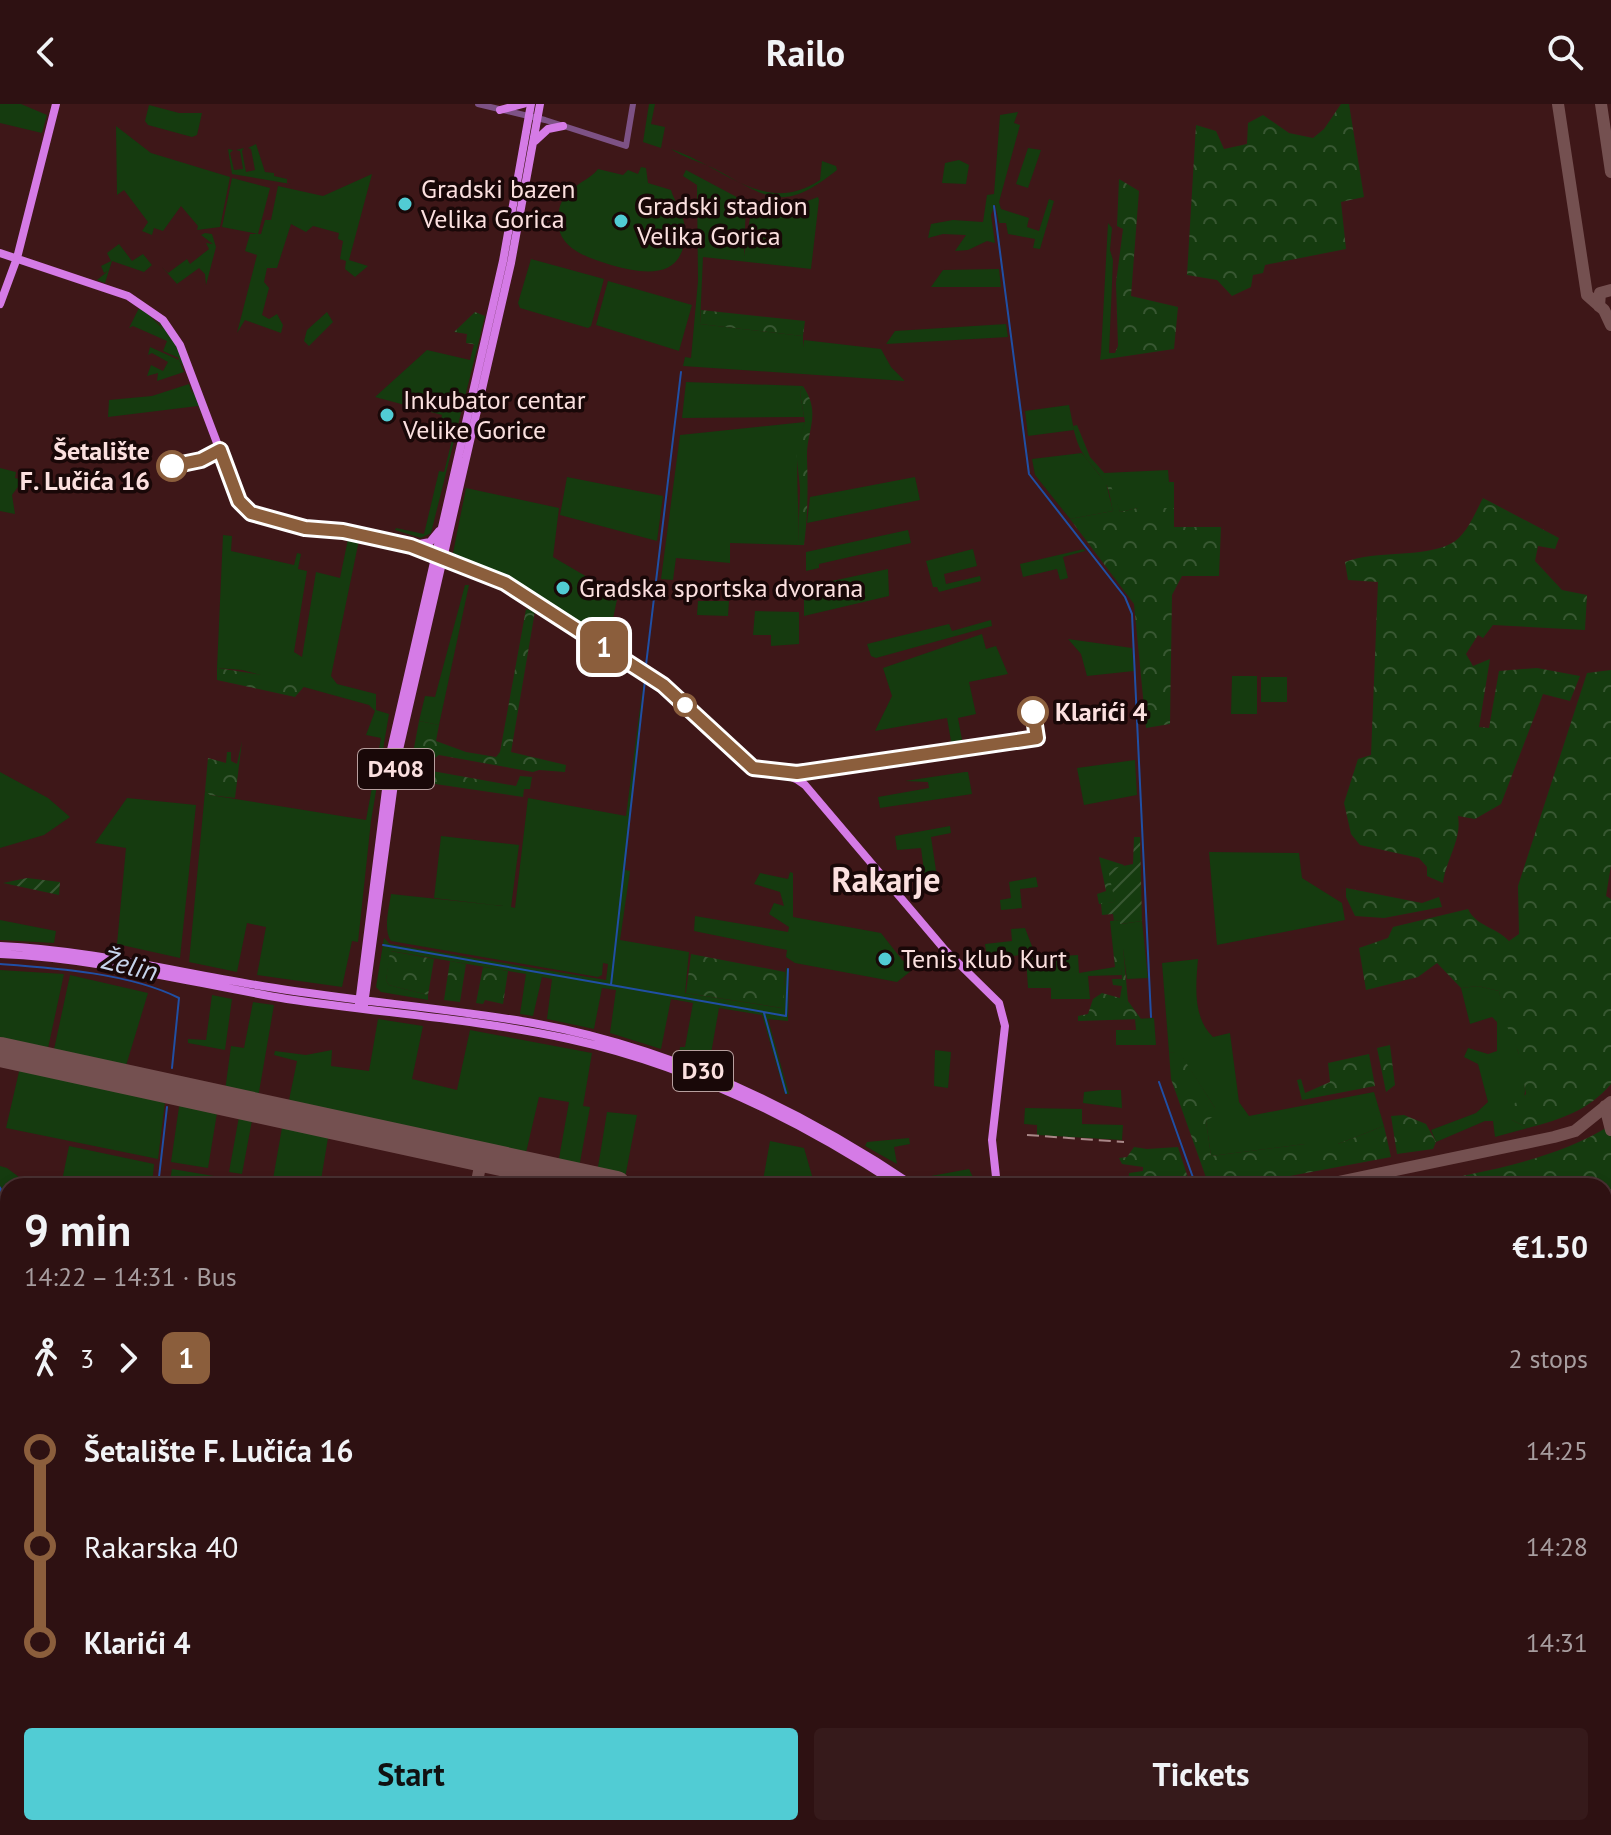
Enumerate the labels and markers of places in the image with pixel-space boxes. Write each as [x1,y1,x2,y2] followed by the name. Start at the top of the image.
[420,172,576,235] place label: Gradski bazen Velika Gorica
[636,189,808,252] place label: Gradski stadion Velika Gorica
[396,195,414,213] marker: Gradski bazen Velika Gorica
[612,212,630,230] marker: Gradski stadion Velika Gorica
[402,383,586,446] place label: Inkubator centar Velike Gorice
[378,406,396,424] marker: Inkubator centar Velike Gorice
[20,434,150,497] place label: Šetalište F. Lučića 16
[157,451,187,481] marker: Šetalište F. Lučića 16
[579,571,864,604] place label: Gradska sportska dvorana
[554,579,572,597] marker: Gradska sportska dvorana
[674,694,696,716] unlabelled marker
[1055,695,1148,728] place label: Klarići 4
[1018,697,1048,727] marker: Klarići 4
[901,942,1067,975] place label: Tenis klub Kurt
[876,950,894,968] marker: Tenis klub Kurt

